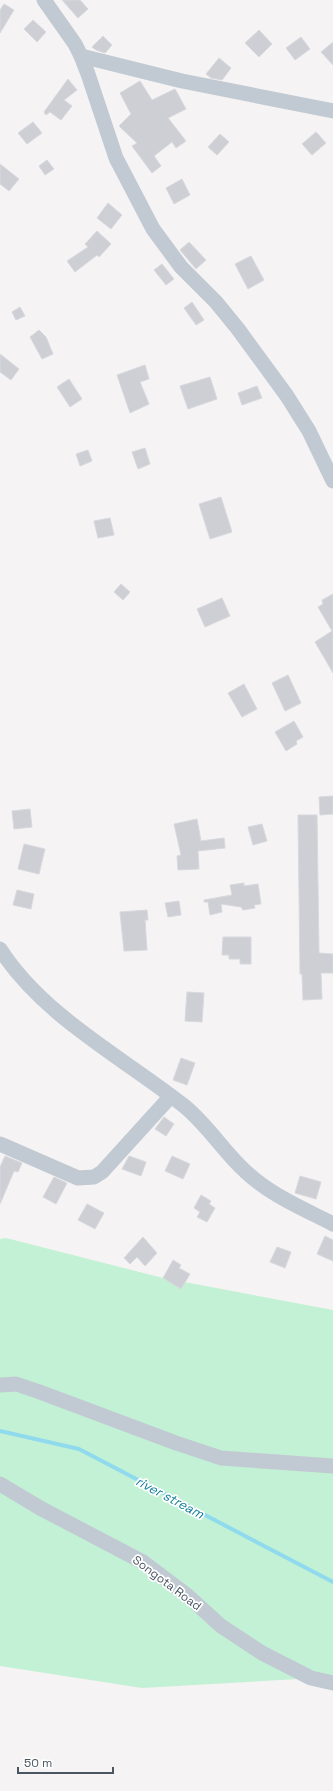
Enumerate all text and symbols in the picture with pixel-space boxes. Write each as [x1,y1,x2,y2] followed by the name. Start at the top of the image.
[133,1472,207,1523] water label: river stream
[129,1552,205,1614] street label: Songota Road
[18,1749,113,1775] scale bar
[24,1755,52,1771] text: 50 m

